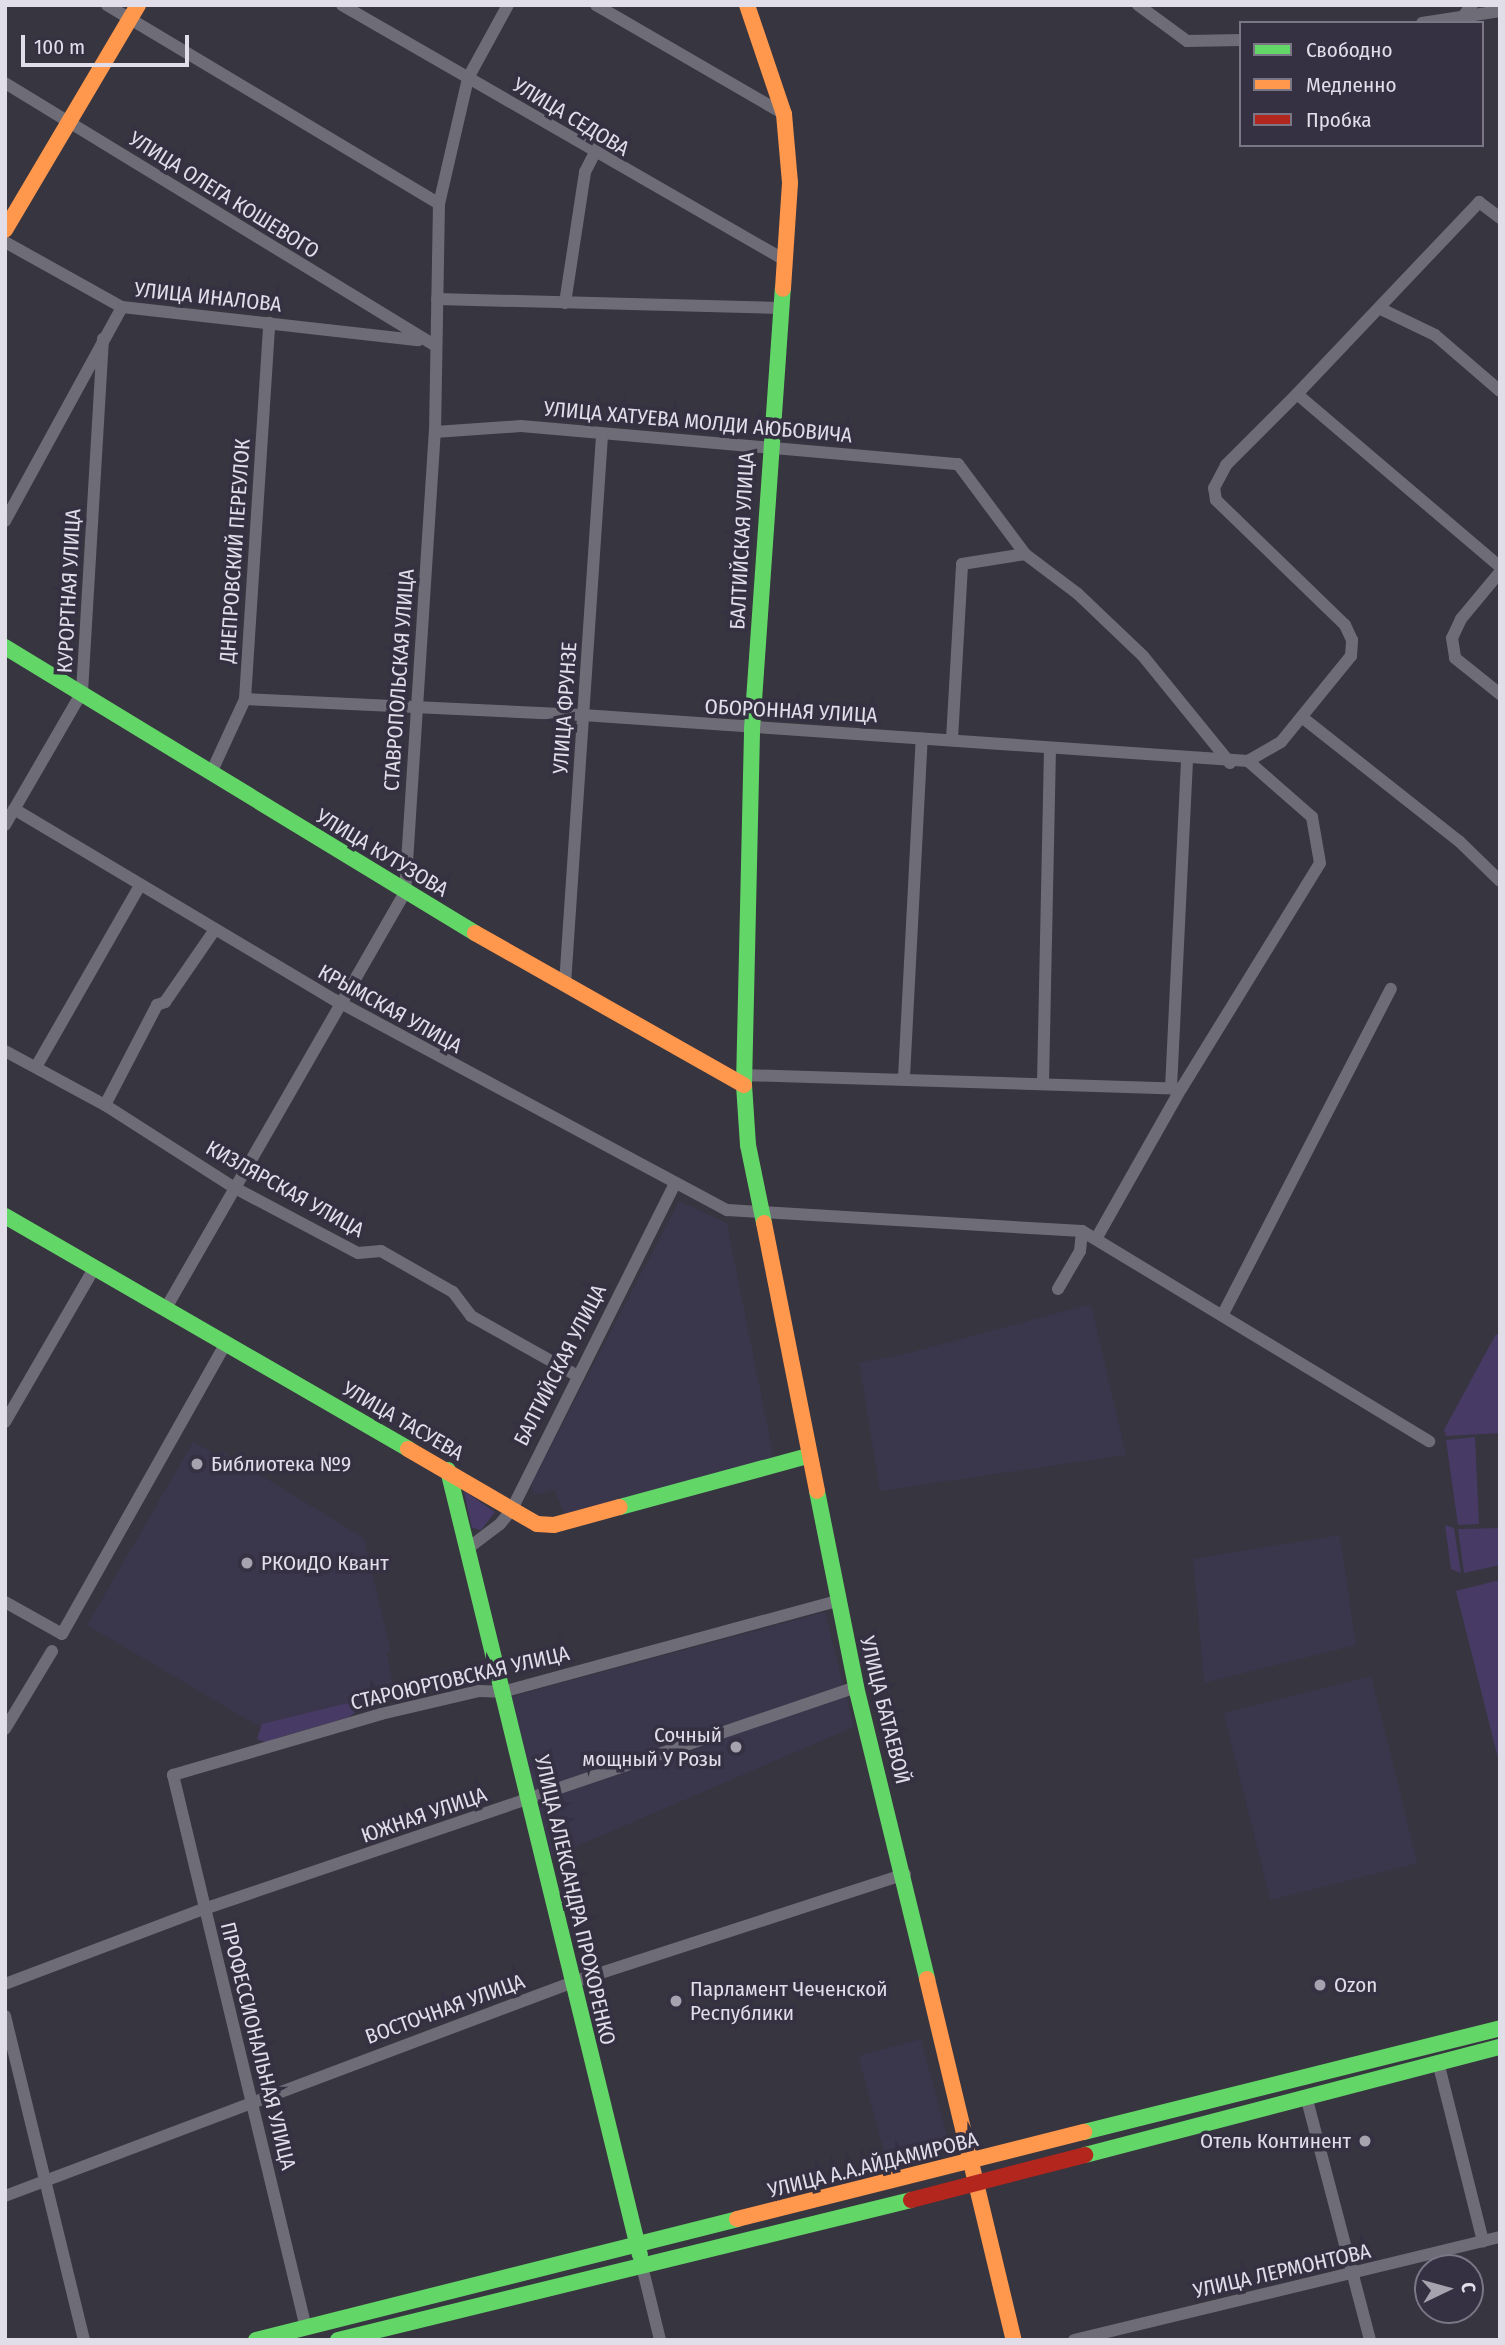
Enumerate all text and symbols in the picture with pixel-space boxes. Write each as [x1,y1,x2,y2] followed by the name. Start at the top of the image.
[24,21,192,65] scale bar
[1239,21,1484,147] legend
[34,34,85,60] text: 100 m
[1306,37,1392,63] text: Свободно
[508,72,634,162] street label: УЛИЦА СЕДОВА
[1306,72,1396,98] text: Медленно
[1306,107,1372,133] text: Пробка
[124,126,324,264] street label: УЛИЦА ОЛЕГА КОШЕВОГО
[133,277,283,317] street label: УЛИЦА ИНАЛОВА
[543,396,853,448] street label: УЛИЦА ХАТУЕВА МОЛДИ АЮБОВИЧА
[215,438,255,664] street label: ДНЕПРОВСКИЙ ПЕРЕУЛОК
[725,452,759,630] street label: БАЛТИЙСКАЯ УЛИЦА
[52,508,86,674] street label: КУРОРТНАЯ УЛИЦА
[379,568,419,792] street label: СТАВРОПОЛЬСКАЯ УЛИЦА
[548,641,582,775] street label: УЛИЦА ФРУНЗЕ
[704,694,878,728] street label: ОБОРОННАЯ УЛИЦА
[311,804,453,902] street label: УЛИЦА КУТУЗОВА
[314,959,466,1059] street label: КРЫМСКАЯ УЛИЦА
[202,1135,368,1243] street label: КИЗЛЯРСКАЯ УЛИЦА
[509,1280,611,1450] street label: БАЛТИЙСКАЯ УЛИЦА
[338,1376,468,1466] street label: УЛИЦА ТАСУЕВА
[211,1451,351,1477] place label: Библиотека №9
[189,1456,205,1472] marker: Библиотека №9
[261,1550,389,1576] place label: РКОиДО Квант
[239,1555,255,1571] marker: РКОиДО Квант
[854,1634,916,1786] street label: УЛИЦА БАТАЕВОЙ
[348,1641,572,1715] street label: СТАРОЮРТОВСКАЯ УЛИЦА
[582,1722,722,1772] place label: Сочный мощный У Розы
[728,1739,744,1755] marker: Сочный мощный У Розы
[529,1753,621,2047] street label: УЛИЦА АЛЕКСАНДРА ПРОХОРЕНКО
[358,1782,490,1848] street label: ЮЖНАЯ УЛИЦА
[215,1919,301,2173] street label: ПРОФЕССИОНАЛЬНАЯ УЛИЦА
[362,1968,528,2050] street label: ВОСТОЧНАЯ УЛИЦА
[1334,1972,1377,1998] place label: Ozon
[690,1976,888,2026] place label: Парламент Чеченской Республики
[1312,1977,1328,1993] marker: Ozon
[668,1993,684,2009] marker: Парламент Чеченской Республики
[765,2127,981,2203] street label: УЛИЦА А.А.АЙДАМИРОВА
[1200,2128,1351,2154] place label: Отель Континент
[1357,2133,1373,2149] marker: Отель Континент
[1191,2238,1373,2304] street label: УЛИЦА ЛЕРМОНТОВА
[1414,2254,1484,2324] north arrow
[1457,2281,1480,2293] text: С

